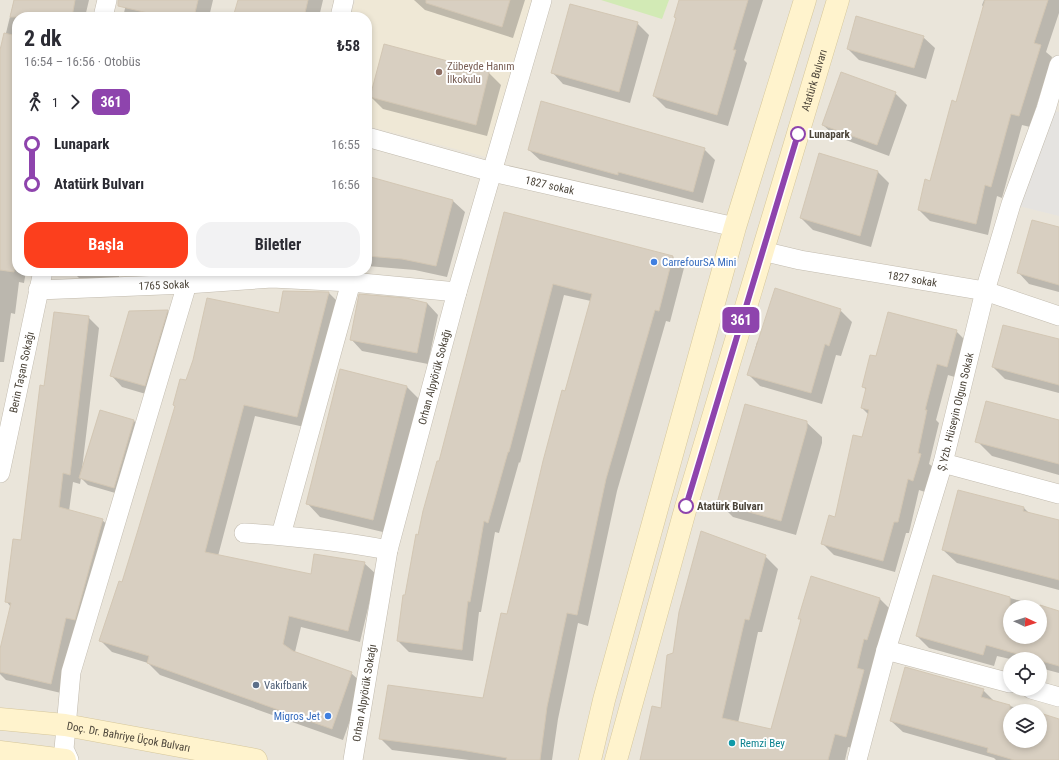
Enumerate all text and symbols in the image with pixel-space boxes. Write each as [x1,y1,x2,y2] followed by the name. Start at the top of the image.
[24,26,62,51] text: 2 dk
[337,37,360,55] text: ₺58
[799,48,830,113] street label: Atatürk Bulvarı
[24,54,141,69] text: 16:54 – 16:56 · Otobüs
[447,60,514,86] place label: Zübeyde Hanım İlkokulu
[434,67,444,77] marker: Zübeyde Hanım İlkokulu
[24,91,46,113] icon: walk
[64,91,86,113] icon: forward
[100,94,122,110] text: 361
[52,95,58,110] text: 1
[790,126,806,142] marker: Lunapark
[809,128,850,141] place label: Lunapark
[54,135,110,153] text: Lunapark
[331,137,360,152] text: 16:55
[524,174,576,197] street label: 1827 sokak
[54,175,144,193] text: Atatürk Bulvarı
[331,177,360,192] text: 16:56
[24,222,188,268] button: Başla
[196,222,360,268] button: Biletler
[662,256,736,269] place label: CarrefourSA Mini
[649,257,659,267] marker: CarrefourSA Mini
[887,269,938,290] street label: 1827 sokak
[138,278,190,293] street label: 1765 Sokak
[718,307,764,333] line badge: 361
[730,312,752,328] text: 361
[416,328,454,426] street label: Orhan Alpyörük Sokağı
[7,331,37,414] street label: Berin Taşan Sokağı
[935,351,977,473] street label: Ş.Yzb. Hüseyin Olgun Sokak
[678,498,694,514] marker: Atatürk Bulvarı
[697,500,763,513] place label: Atatürk Bulvarı
[1003,600,1047,644] north arrow
[1003,600,1047,748] map controls
[350,643,379,743] street label: Orhan Alpyörük Sokağı
[1003,652,1047,696] button: locate
[264,679,307,692] place label: Vakıfbank
[251,680,261,690] marker: Vakıfbank
[1003,704,1047,748] button: layers
[274,710,320,723] place label: Migros Jet
[323,711,333,721] marker: Migros Jet
[66,719,191,755] street label: Doç. Dr. Bahriye Üçok Bulvarı
[740,737,785,750] place label: Remzi Bey
[727,738,737,748] marker: Remzi Bey

